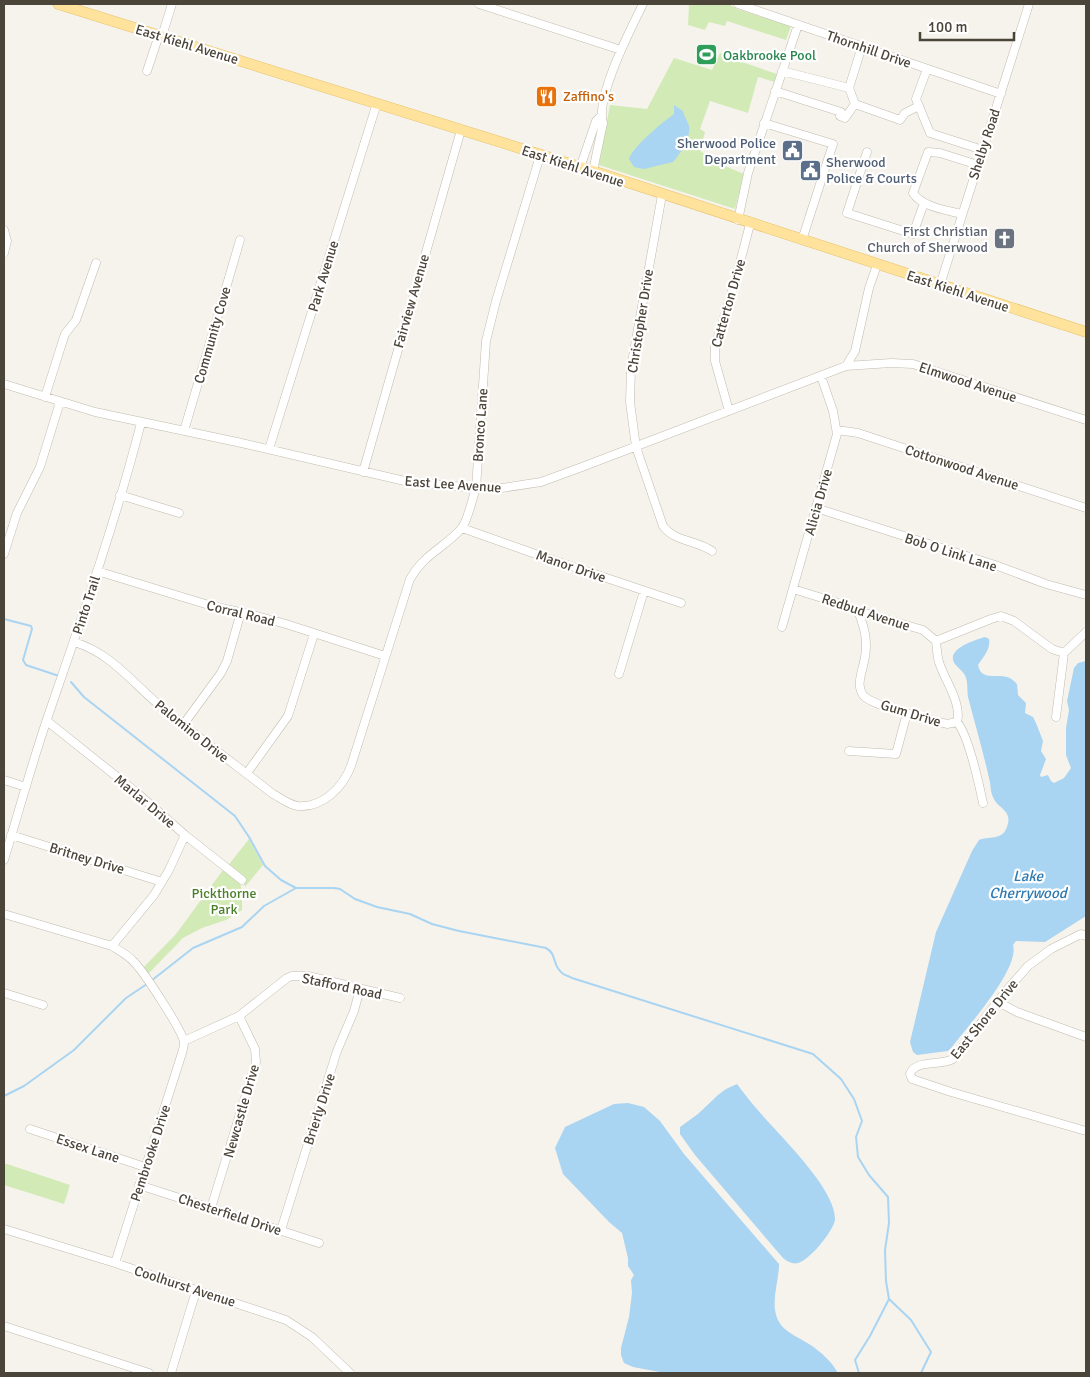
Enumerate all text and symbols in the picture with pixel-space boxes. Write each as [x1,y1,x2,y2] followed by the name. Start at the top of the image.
[920,10,1014,42] scale bar
[928,18,968,36] text: 100 m
[133,21,240,68] street label: East Kiehl Avenue
[824,27,913,72] street label: Thornhill Drive
[695,43,719,67] sports icon: Oakbrooke Pool
[723,47,816,64] place label: Oakbrooke Pool
[535,84,559,108] restaurant icon: Zaffino's
[563,88,614,105] place label: Zaffino's
[965,107,1004,182] street label: Shelby Road
[677,135,776,168] place label: Sherwood Police Department
[780,139,804,163] public building icon: Sherwood Police Department
[519,142,626,191] street label: East Kiehl Avenue
[826,154,917,187] place label: Sherwood Police & Courts
[798,158,822,182] public building icon: Sherwood Police & Courts
[867,223,988,256] place label: First Christian Church of Sherwood
[992,227,1016,251] church icon: First Christian Church of Sherwood
[305,238,342,314] street label: Park Avenue
[390,252,433,350] street label: Fairview Avenue
[708,257,749,349] street label: Catterton Drive
[904,267,1011,316] street label: East Kiehl Avenue
[624,268,657,374] street label: Christopher Drive
[190,285,234,386] street label: Community Cove
[917,359,1019,406] street label: Elmwood Avenue
[469,388,492,462] street label: Bronco Lane
[903,441,1021,494] street label: Cottonwood Avenue
[801,467,836,537] street label: Alicia Drive
[404,473,502,496] street label: East Lee Avenue
[903,530,999,575] street label: Bob O Link Lane
[534,547,608,586] street label: Manor Drive
[69,574,104,637] street label: Pinto Trail
[819,590,912,635] street label: Redbud Avenue
[205,597,277,630] street label: Corral Road
[151,696,232,766] street label: Palomino Drive
[879,696,943,731] street label: Gum Drive
[111,771,179,832] street label: Marlar Drive
[47,839,126,878] street label: Britney Drive
[989,867,1069,902] water label: Lake Cherrywood
[192,885,256,918] park label: Pickthorne Park
[300,970,383,1003] street label: Stafford Road
[947,976,1022,1063] street label: East Shore Drive
[220,1062,263,1160] street label: Newcastle Drive
[300,1071,339,1147] street label: Brierly Drive
[127,1103,174,1204] street label: Pembrooke Drive
[54,1130,122,1167] street label: Essex Lane
[176,1190,284,1239] street label: Chesterfield Drive
[132,1262,238,1311] street label: Coolhurst Avenue

